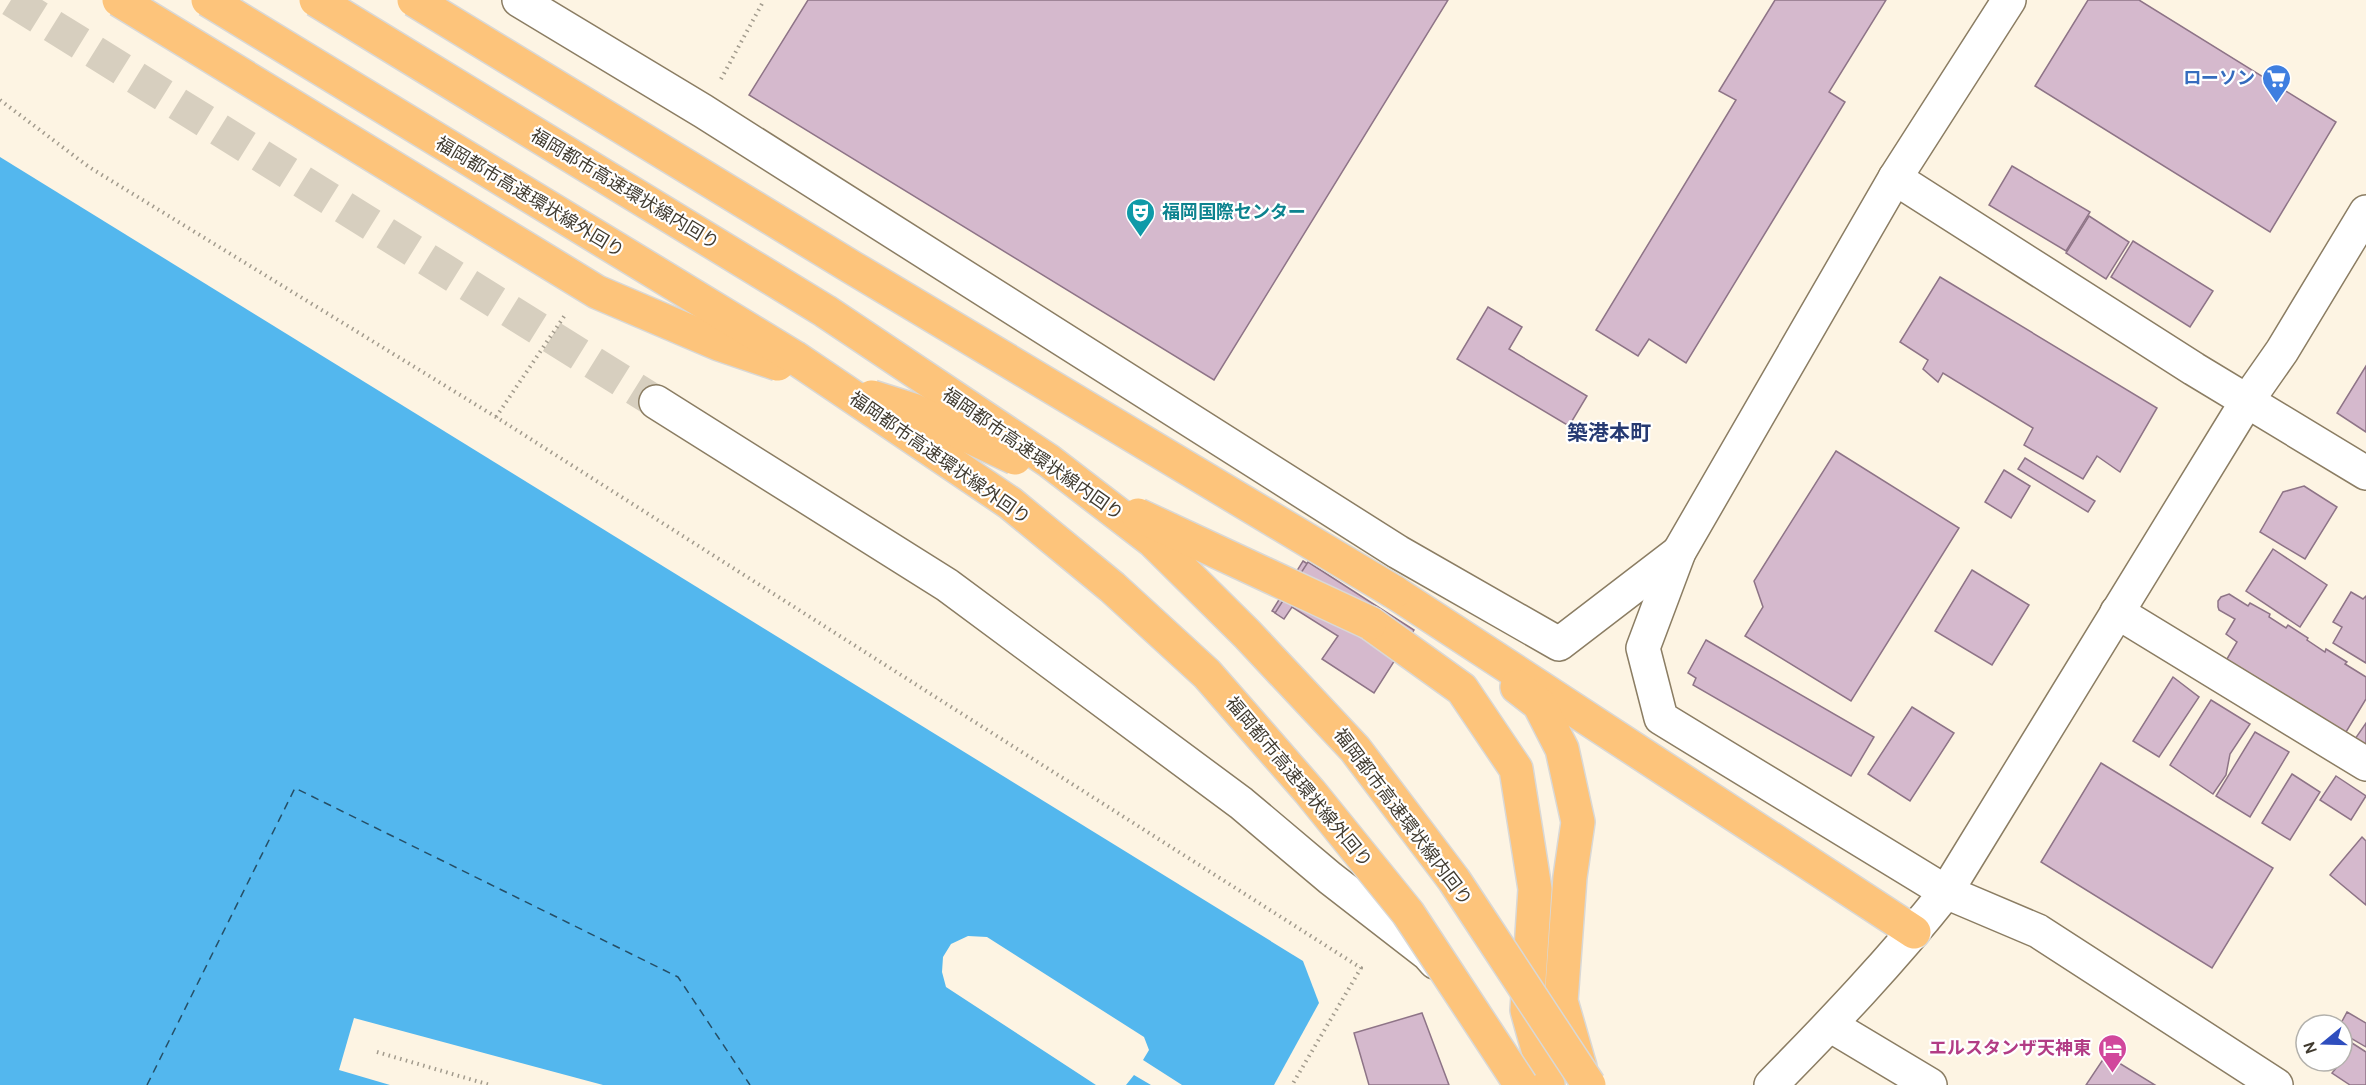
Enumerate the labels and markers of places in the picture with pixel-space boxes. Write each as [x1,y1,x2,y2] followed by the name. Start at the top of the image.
[2260,62,2292,104] supermarket icon: ローソン
[2183,67,2255,89] place label: ローソン
[1125,196,1157,238] theatre icon: 福岡国際センター
[1162,201,1306,223] place label: 福岡国際センター
[2096,1032,2128,1074] hotel icon: エルスタンザ天神東
[1929,1037,2091,1059] place label: エルスタンザ天神東

